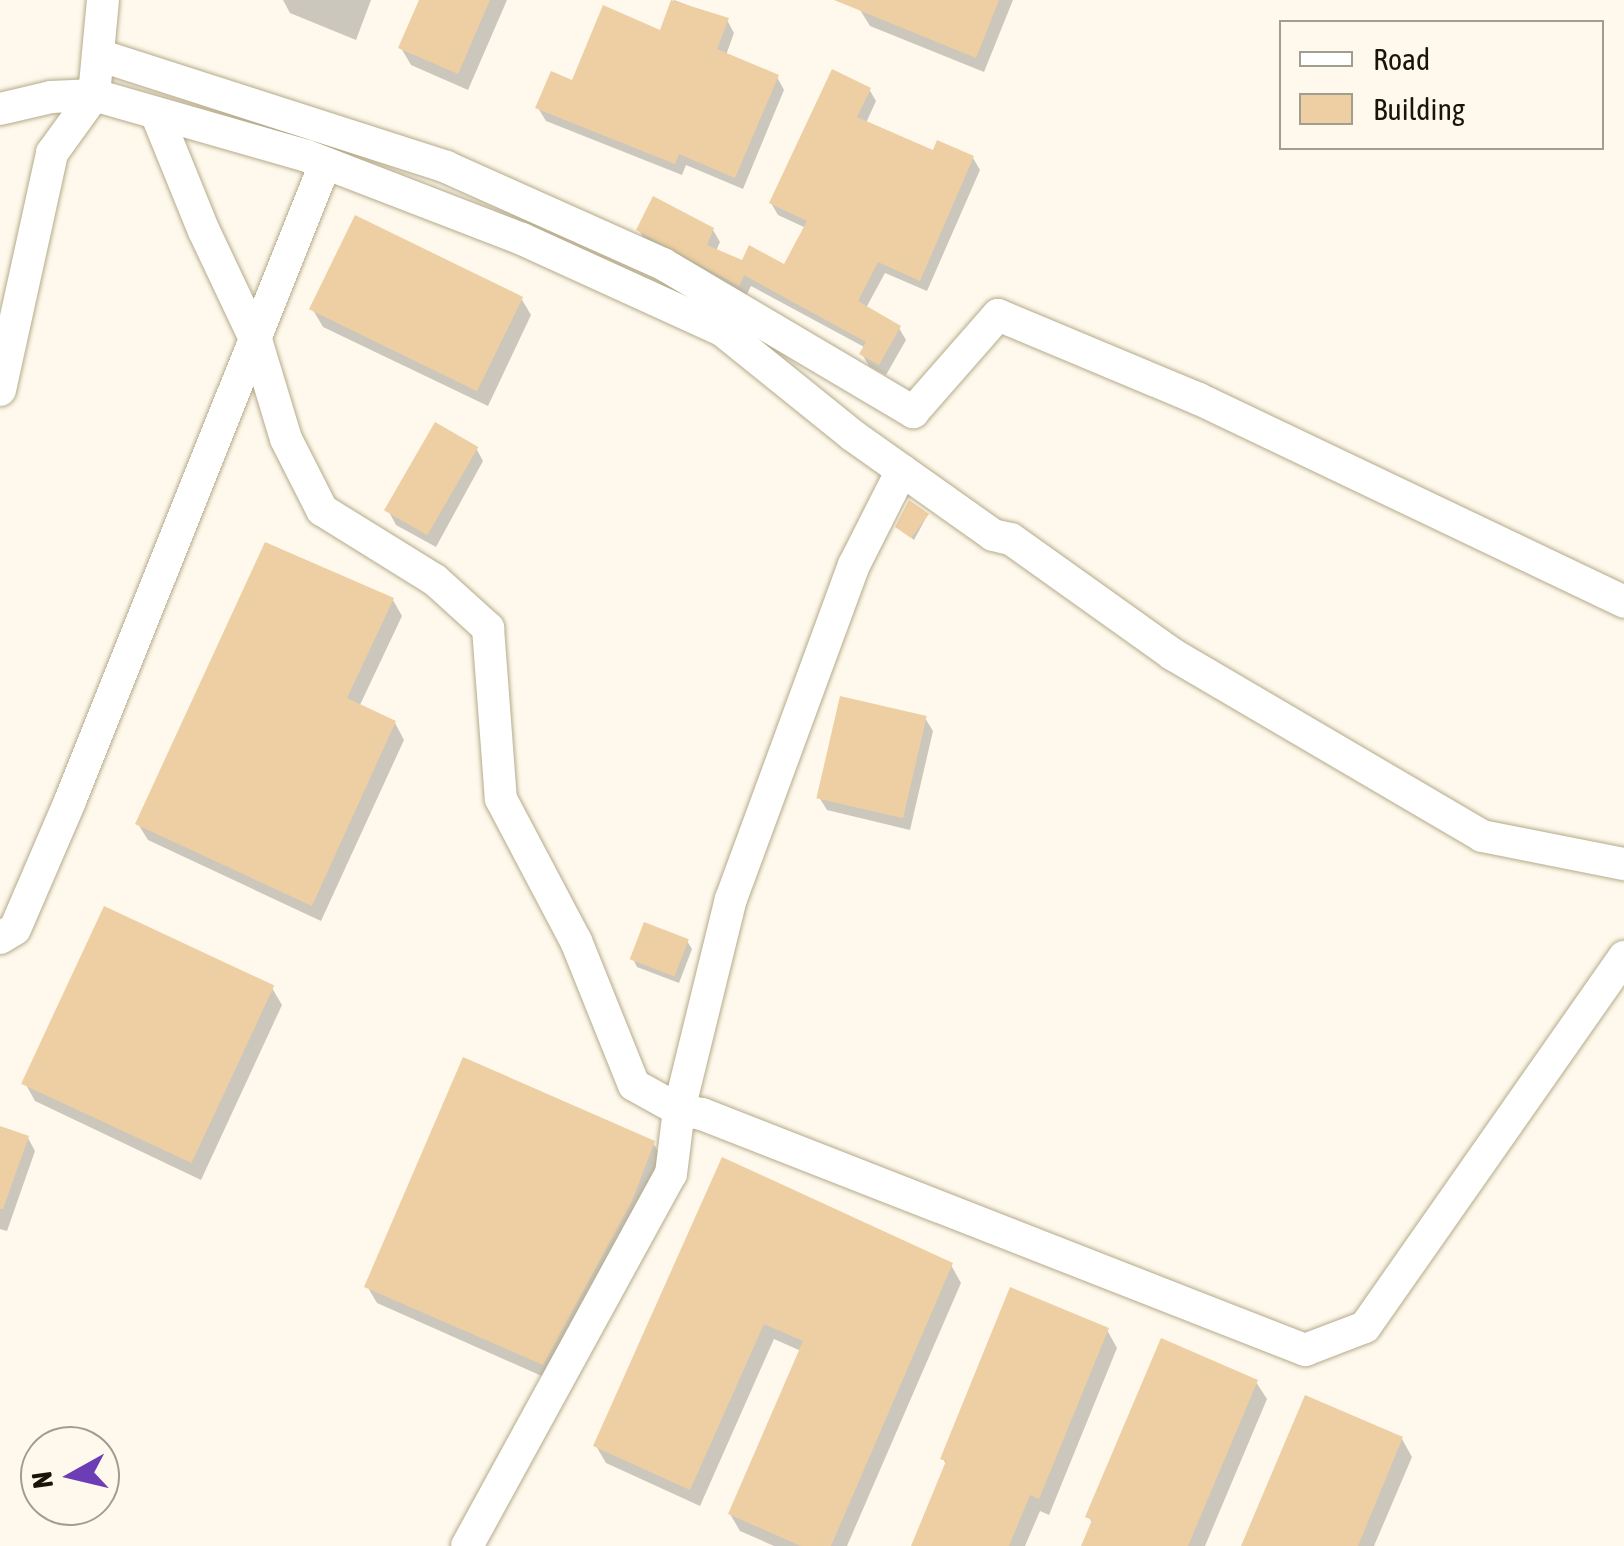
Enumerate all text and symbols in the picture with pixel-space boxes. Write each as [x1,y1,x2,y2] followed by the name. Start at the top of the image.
[1279,20,1604,150] legend
[1373,42,1430,76] text: Road
[1373,92,1465,126] text: Building
[20,1426,120,1526] north arrow
[25,1469,59,1490] text: N

